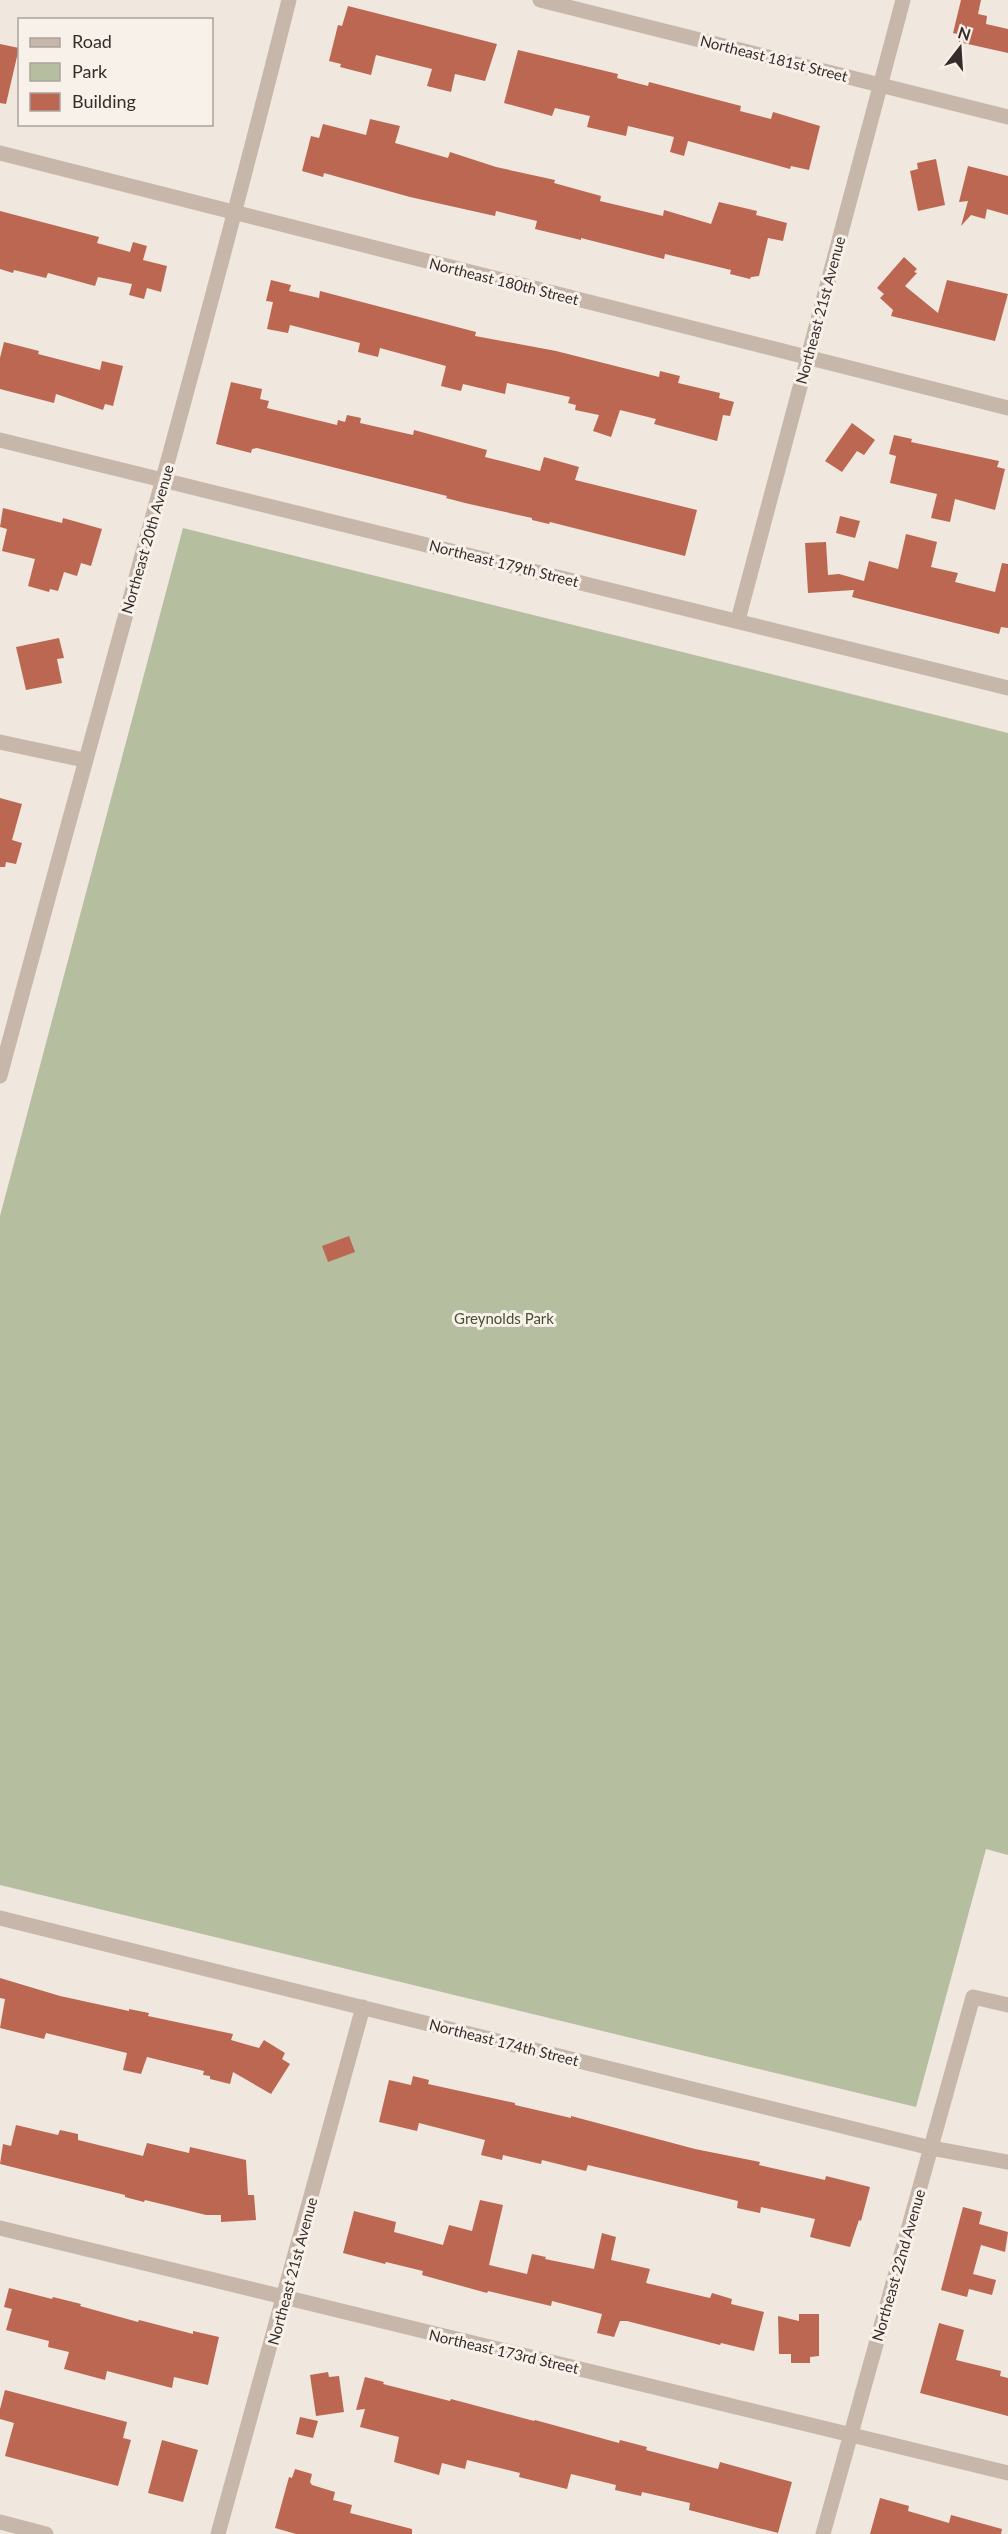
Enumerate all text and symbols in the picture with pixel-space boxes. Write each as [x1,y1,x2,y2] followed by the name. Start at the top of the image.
[18,18,213,126] legend
[930,18,990,78] north arrow
[956,22,973,44] text: N
[72,30,112,52] text: Road
[698,31,850,85] street label: Northeast 181st Street
[72,60,108,82] text: Park
[72,90,136,112] text: Building
[792,234,848,386] street label: Northeast 21st Avenue
[427,254,581,308] street label: Northeast 180th Street
[117,462,177,616] street label: Northeast 20th Avenue
[427,536,581,590] street label: Northeast 179th Street
[454,1309,554,1327] park label: Greynolds Park
[427,2015,581,2069] street label: Northeast 174th Street
[868,2187,928,2343] street label: Northeast 22nd Avenue
[264,2195,320,2347] street label: Northeast 21st Avenue
[427,2325,581,2377] street label: Northeast 173rd Street

